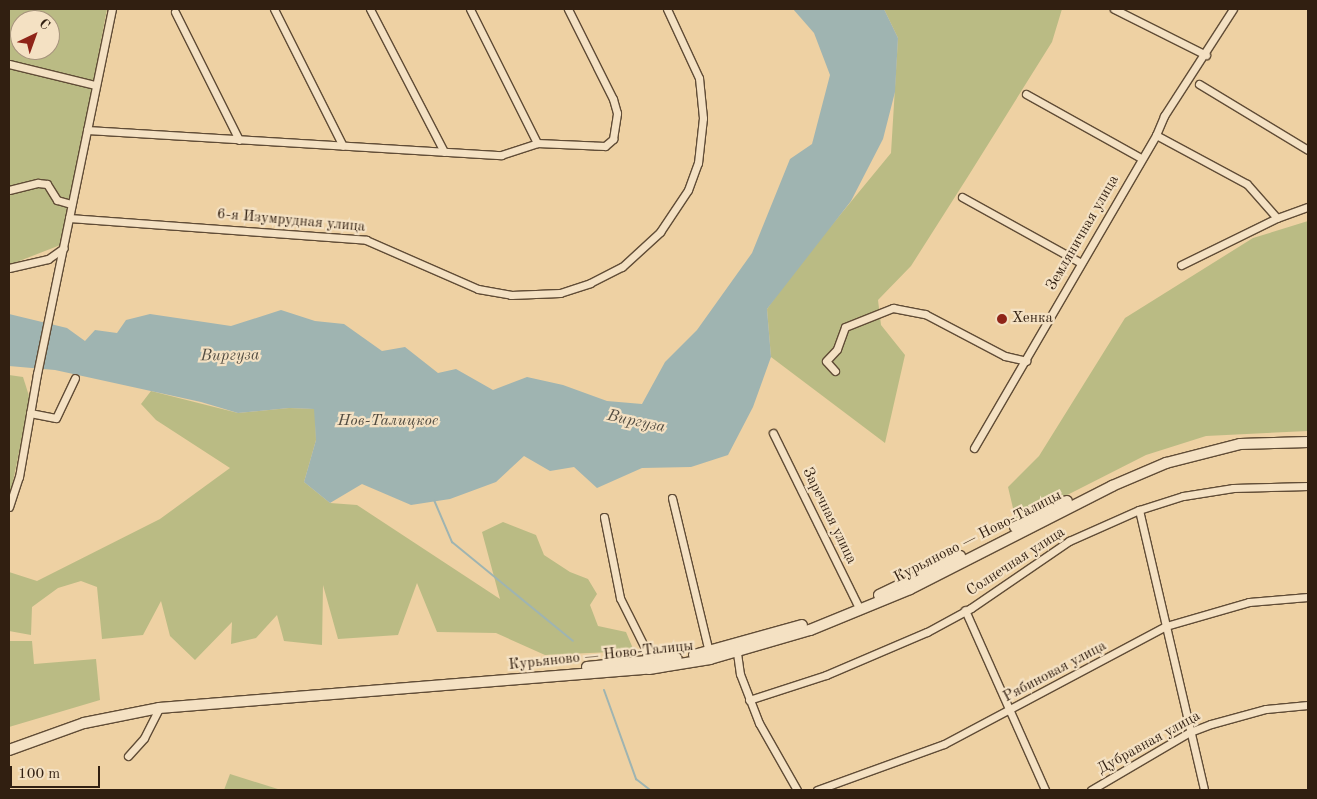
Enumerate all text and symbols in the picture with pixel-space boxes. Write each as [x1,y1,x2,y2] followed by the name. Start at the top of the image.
[10,10,60,60] north arrow
[36,16,52,33] text: С
[1043,172,1123,294] street label: Земляничная улица
[216,206,366,236] street label: 6-я Изумрудная улица
[1012,310,1053,328] place label: Хенка
[996,313,1008,325] marker: Хенка
[200,346,260,366] water label: Виргуза
[605,406,667,438] water label: Виргуза
[338,411,438,431] water label: Нов-Талицкое
[798,465,860,567] street label: Заречная улица
[891,487,1065,587] street label: Курьяново — Ново-Талицы
[963,523,1069,601] street label: Солнечная улица
[508,637,694,675] street label: Курьяново — Ново-Талицы
[1000,637,1110,707] street label: Рябиновая улица
[1094,707,1204,779] street label: Дубравная улица
[12,756,102,788] scale bar
[18,767,60,782] text: 100 m

